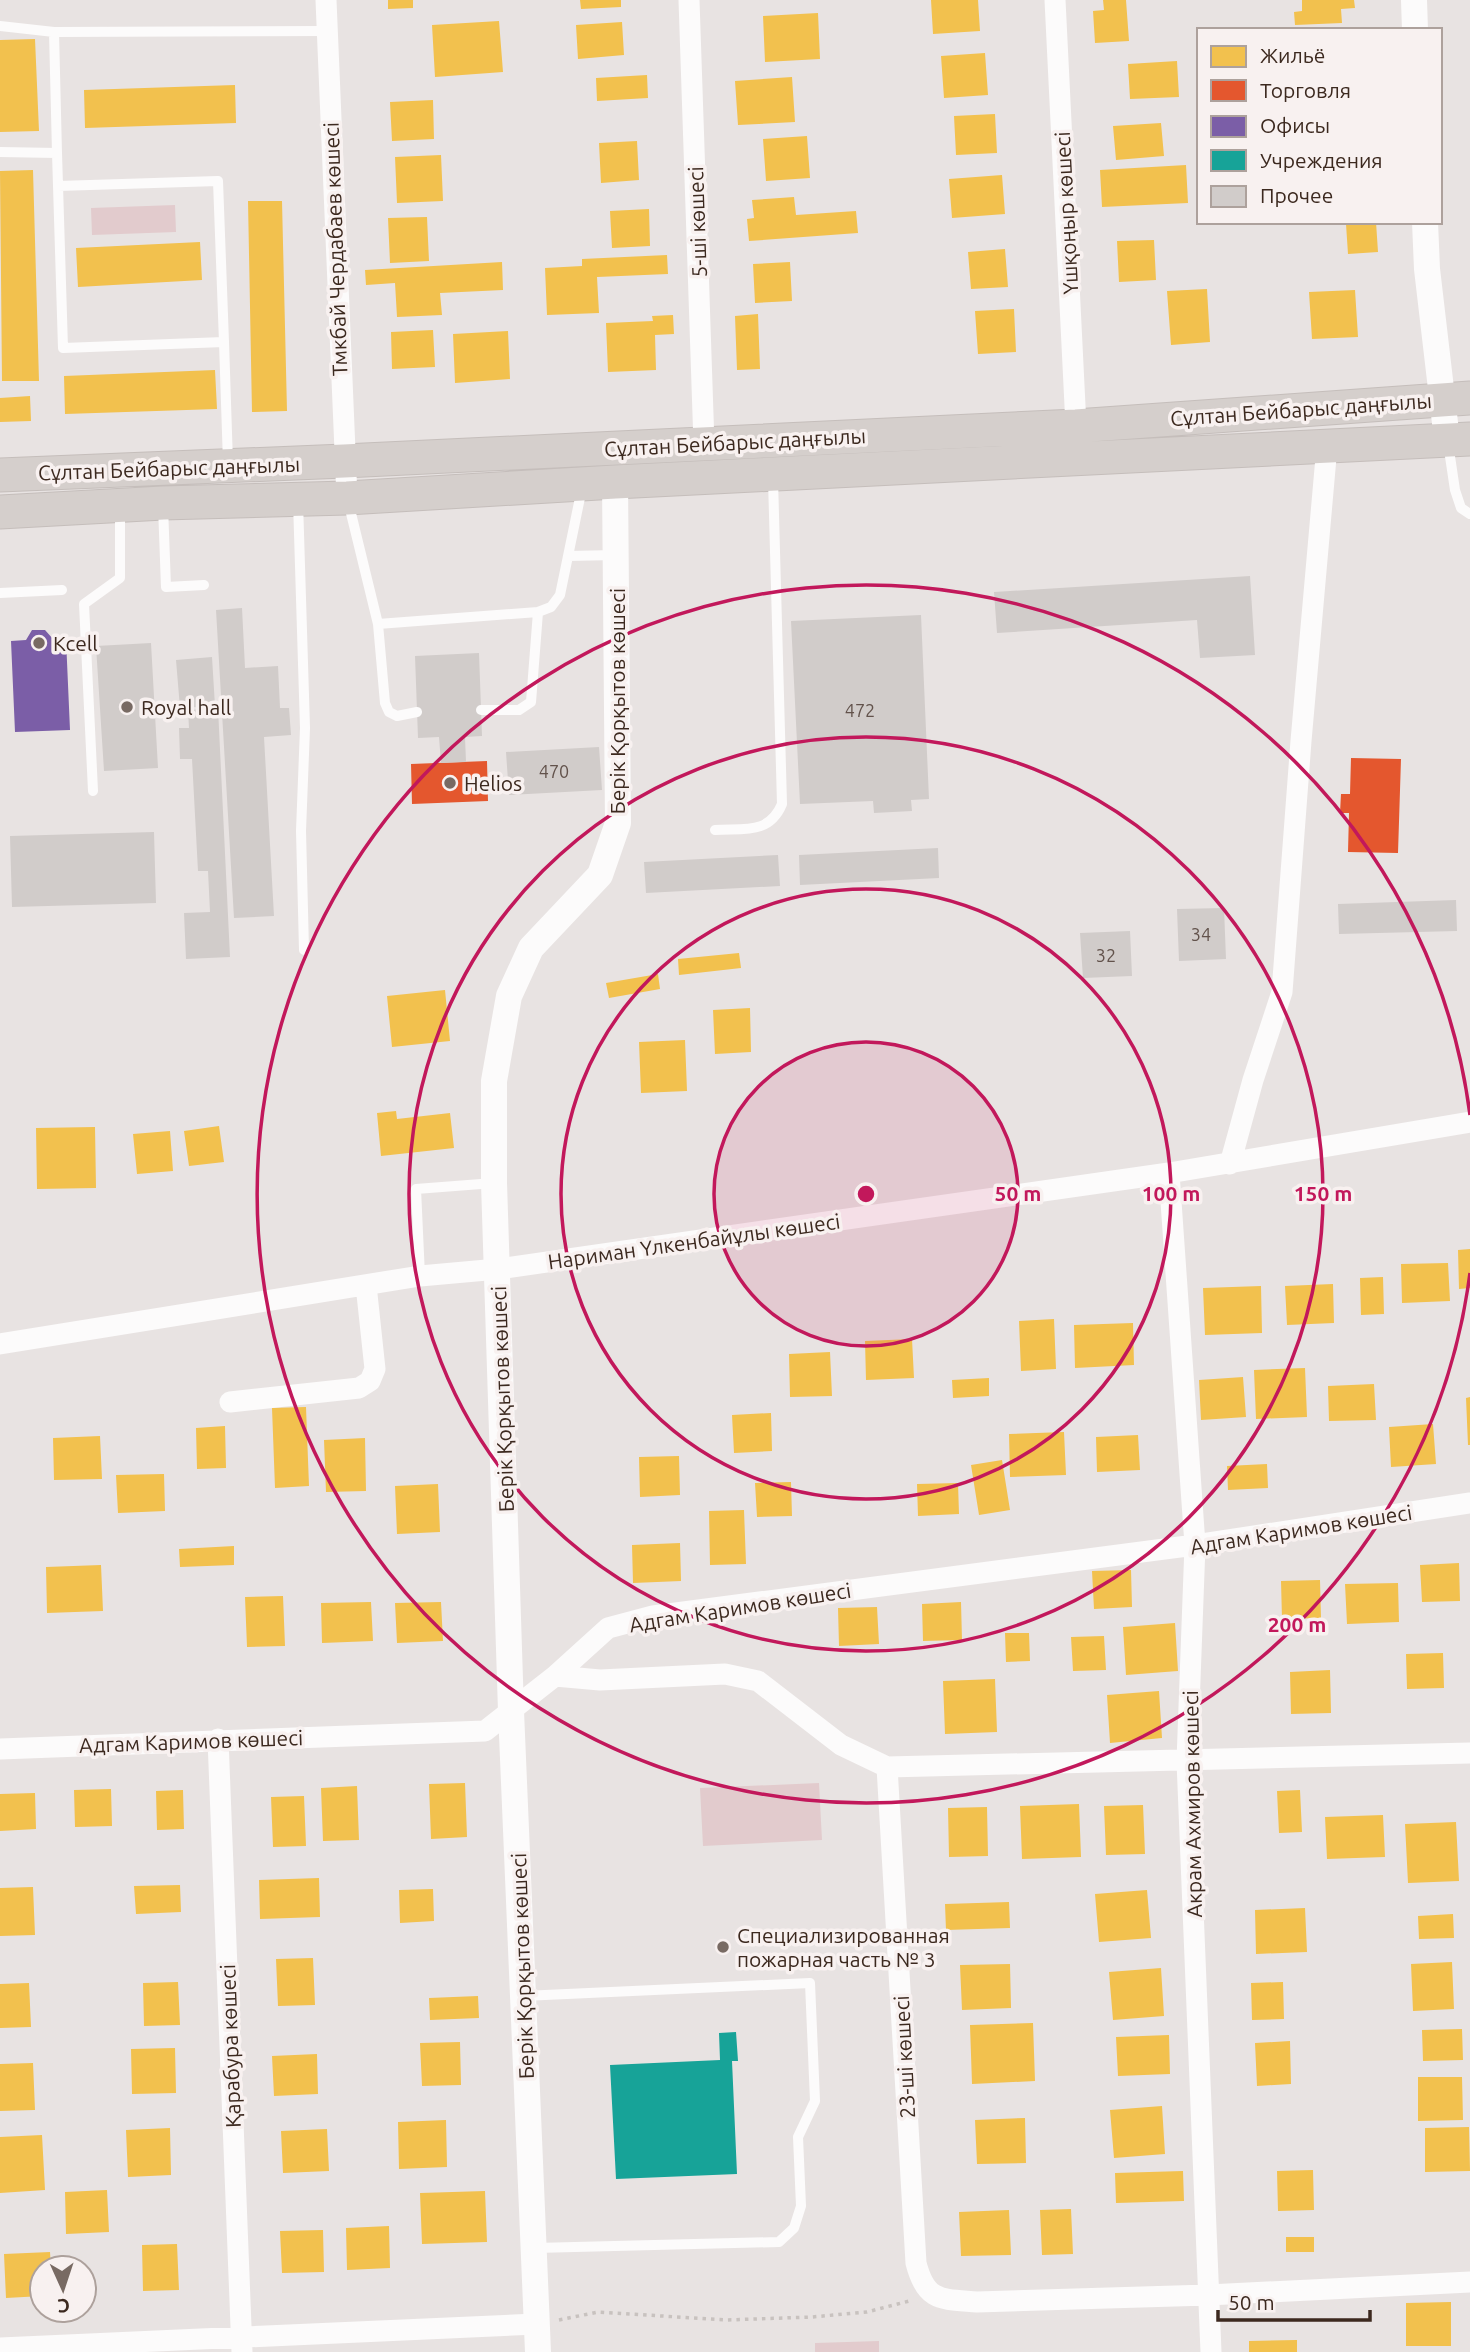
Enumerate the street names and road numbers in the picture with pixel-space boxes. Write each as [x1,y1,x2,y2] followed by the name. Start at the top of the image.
[319,122,351,376] street label: Тмкбай Чердабаев көшесі
[1050,131,1082,295] street label: Үшқоңыр көшесі
[683,166,711,278] street label: 5-ші көшесі
[1169,388,1433,430] street label: Сұлтан Бейбарыс даңғылы
[603,423,867,461] street label: Сұлтан Бейбарыс даңғылы
[37,451,301,485] street label: Сұлтан Бейбарыс даңғылы
[605,588,629,814] street label: Берік Қорқытов көшесі
[546,1209,842,1273] street label: Нариман Үлкенбайұлы көшесі
[486,1285,518,1513] street label: Берік Қорқытов көшесі
[1188,1500,1414,1558] street label: Адгам Каримов көшесі
[627,1578,853,1636] street label: Адгам Каримов көшесі
[1178,1690,1206,1918] street label: Акрам Ахмиров көшесі
[79,1725,303,1757] street label: Адгам Каримов көшесі
[506,1852,538,2080] street label: Берік Қорқытов көшесі
[215,1964,245,2128] street label: Қарабура көшесі
[889,1995,919,2119] street label: 23-шi көшесi

